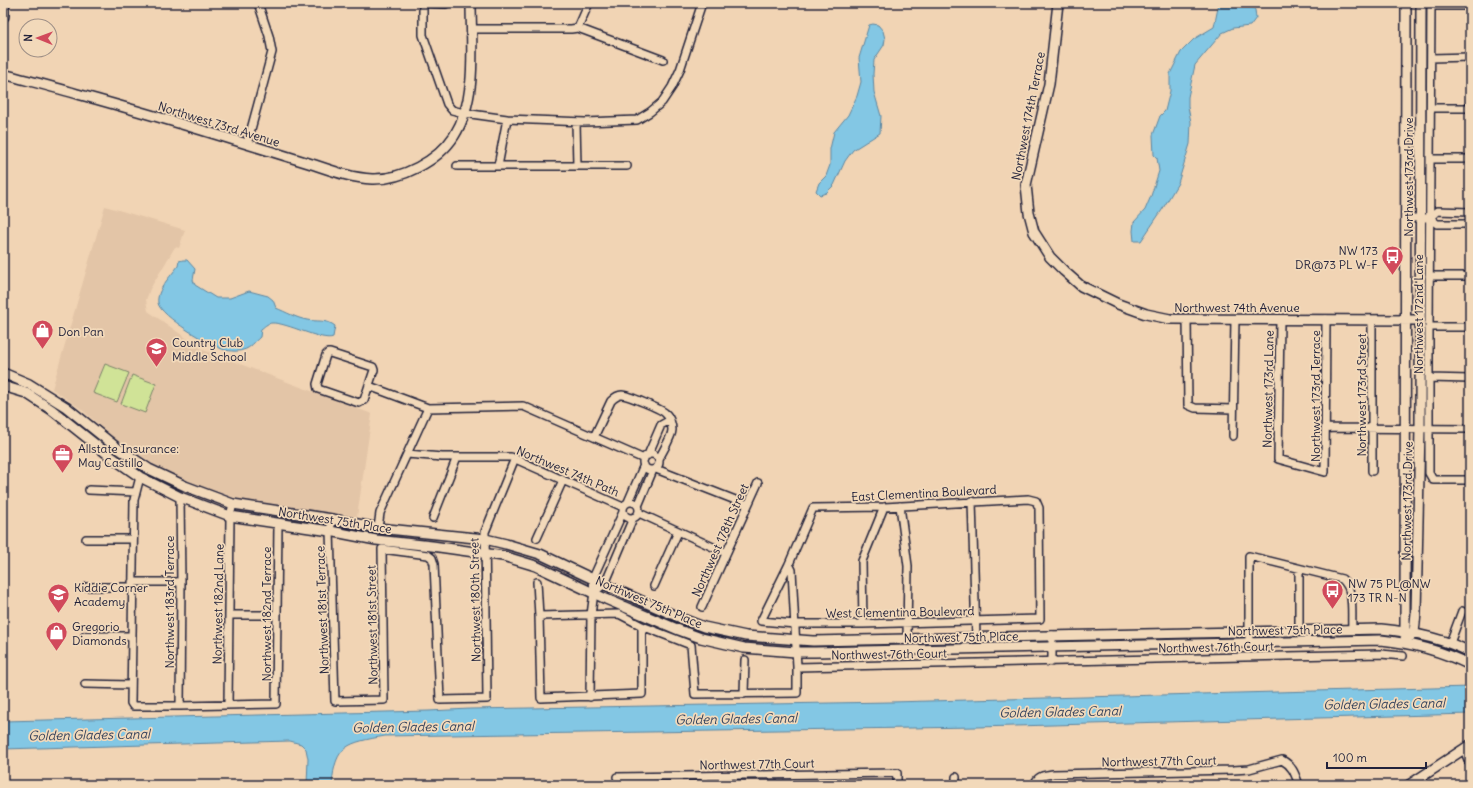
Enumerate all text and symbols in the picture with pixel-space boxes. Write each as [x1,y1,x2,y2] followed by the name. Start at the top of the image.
[18,18,58,58] north arrow
[21,34,35,42] text: N
[1008,50,1048,182] street label: Northwest 174th Terrace
[156,98,282,150] street label: Northwest 73rd Avenue
[1401,117,1416,237] street label: Northwest 173rd Drive
[1295,243,1378,272] place label: NW 173 DR@73 PL W-F
[1380,244,1406,277] bus stop icon: NW 173 DR@73 PL W-F
[1411,254,1426,374] street label: Northwest 172nd Lane
[1174,300,1300,315] street label: Northwest 74th Avenue
[30,318,56,351] shop icon: Don Pan
[58,324,104,339] place label: Don Pan
[1259,330,1277,448] street label: Northwest 173rd Lane
[1308,330,1323,462] street label: Northwest 173rd Terrace
[1354,333,1369,457] street label: Northwest 173rd Street
[172,335,246,364] place label: Country Club Middle School
[143,336,169,369] school or university icon: Country Club Middle School
[78,441,179,470] place label: Allstate Insurance: May Castillo
[1398,441,1416,561] street label: Northwest 173rd Drive
[50,442,76,475] office icon: Allstate Insurance: May Castillo
[514,443,622,499] street label: Northwest 74th Path
[688,481,752,599] street label: Northwest 178th Street
[851,482,997,504] street label: East Clementina Boulevard
[277,504,393,536] street label: Northwest 75th Place
[162,536,177,668] street label: Northwest 183rd Terrace
[466,538,484,662] street label: Northwest 180th Street
[209,543,227,665] street label: Northwest 182nd Lane
[312,546,332,674] street label: Northwest 181st Terrace
[259,547,274,681] street label: Northwest 182nd Terrace
[363,565,381,685] street label: Northwest 181st Street
[593,573,705,631] street label: Northwest 75th Place
[1348,576,1431,605] place label: NW 75 PL@NW 173 TR N-N
[1319,577,1345,610] bus stop icon: NW 75 PL@NW 173 TR N-N
[74,580,148,609] place label: Kiddie Corner Academy
[45,581,71,614] school or university icon: Kiddie Corner Academy
[825,603,975,621] street label: West Clementina Boulevard
[72,619,127,648] place label: Gregorio Diamonds
[43,620,69,653] shop icon: Gregorio Diamonds
[1228,622,1342,638] street label: Northwest 75th Place
[904,629,1018,645] street label: Northwest 75th Place
[1158,638,1274,656] street label: Northwest 76th Court
[831,645,947,663] street label: Northwest 76th Court
[1323,694,1447,714] water label: Golden Glades Canal
[999,702,1123,722] water label: Golden Glades Canal
[675,709,799,729] water label: Golden Glades Canal
[352,717,476,737] water label: Golden Glades Canal
[28,725,152,745] water label: Golden Glades Canal
[1327,744,1426,770] scale bar
[1333,750,1367,765] text: 100 m
[1101,752,1217,770] street label: Northwest 77th Court
[699,755,815,773] street label: Northwest 77th Court

